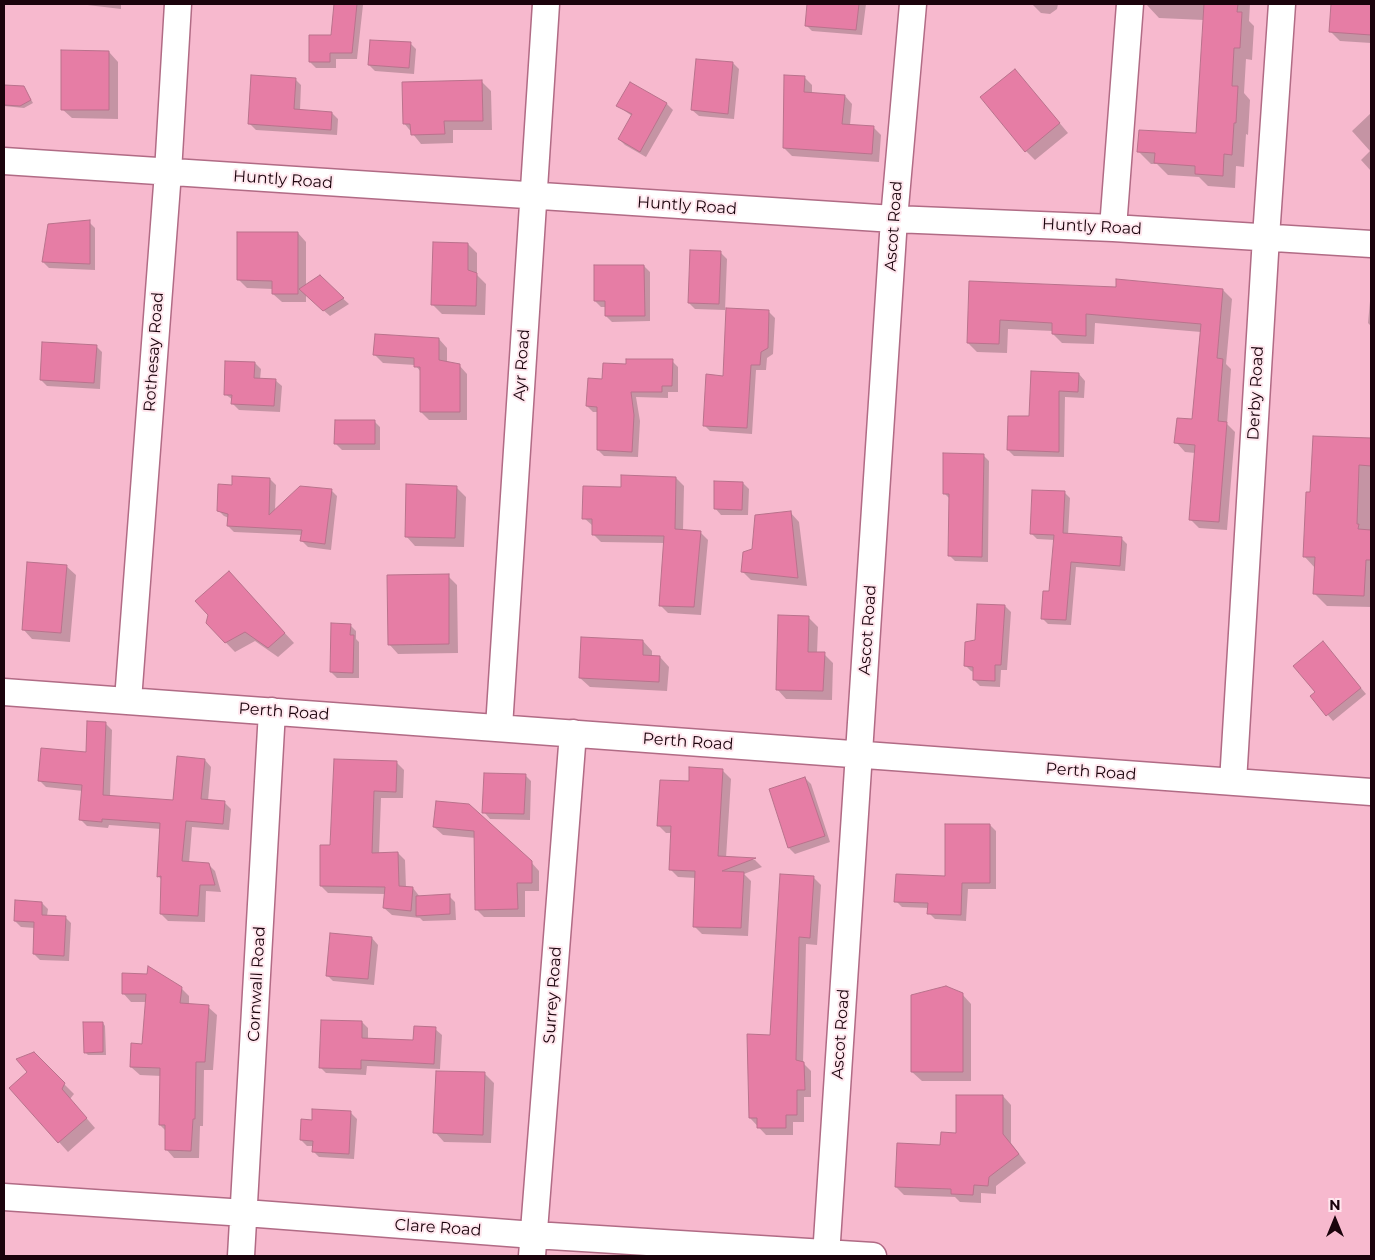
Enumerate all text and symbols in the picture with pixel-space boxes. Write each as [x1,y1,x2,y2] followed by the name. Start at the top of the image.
[232,167,334,193] street label: Huntly Road
[881,180,907,272] street label: Ascot Road
[636,193,738,219] street label: Huntly Road
[1042,215,1142,239] street label: Huntly Road
[140,291,168,413] street label: Rothesay Road
[510,328,534,402] street label: Ayr Road
[1244,345,1268,441] street label: Derby Road
[855,584,881,676] street label: Ascot Road
[238,699,330,725] street label: Perth Road
[642,729,734,755] street label: Perth Road
[1045,759,1137,785] street label: Perth Road
[244,926,270,1042] street label: Cornwall Road
[540,946,566,1044] street label: Surrey Road
[828,988,854,1080] street label: Ascot Road
[1310,1195,1360,1245] north arrow
[1329,1196,1341,1214] text: N
[394,1215,482,1241] street label: Clare Road

